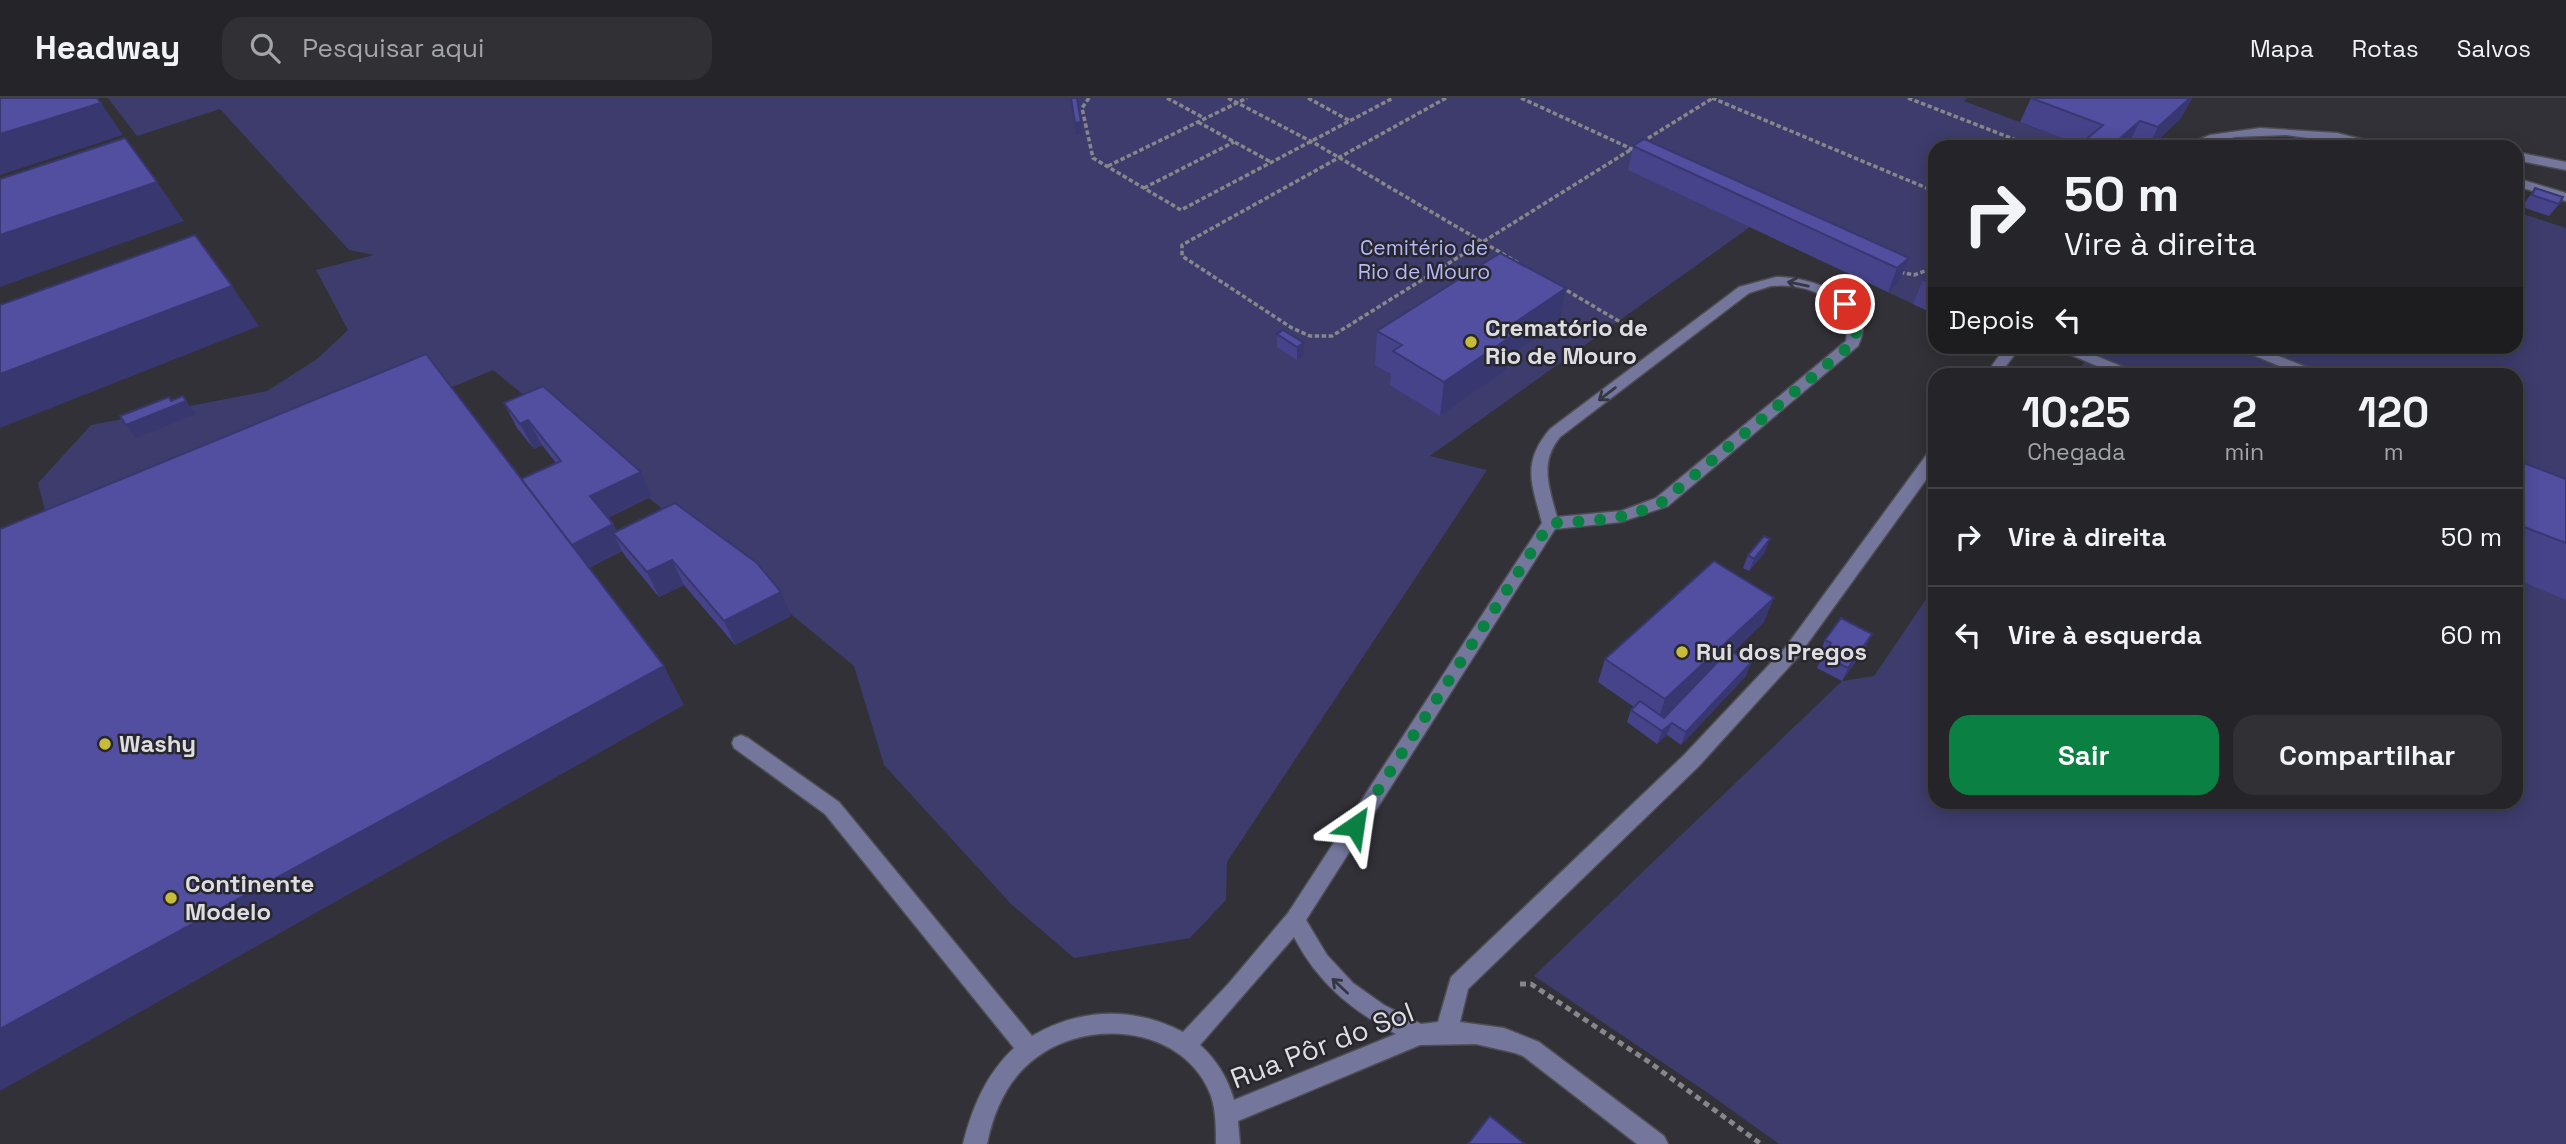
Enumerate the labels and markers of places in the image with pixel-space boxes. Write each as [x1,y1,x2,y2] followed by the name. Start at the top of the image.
[1815,274,1875,334] pin
[1485,312,1648,371] place label: Crematório de Rio de Mouro
[1463,334,1479,350] marker: Crematório de Rio de Mouro
[1696,636,1867,667] place label: Rui dos Pregos
[1674,644,1690,660] marker: Rui dos Pregos
[119,728,196,759] place label: Washy
[97,736,113,752] marker: Washy
[185,868,314,927] place label: Continente Modelo
[163,890,179,906] marker: Continente Modelo

